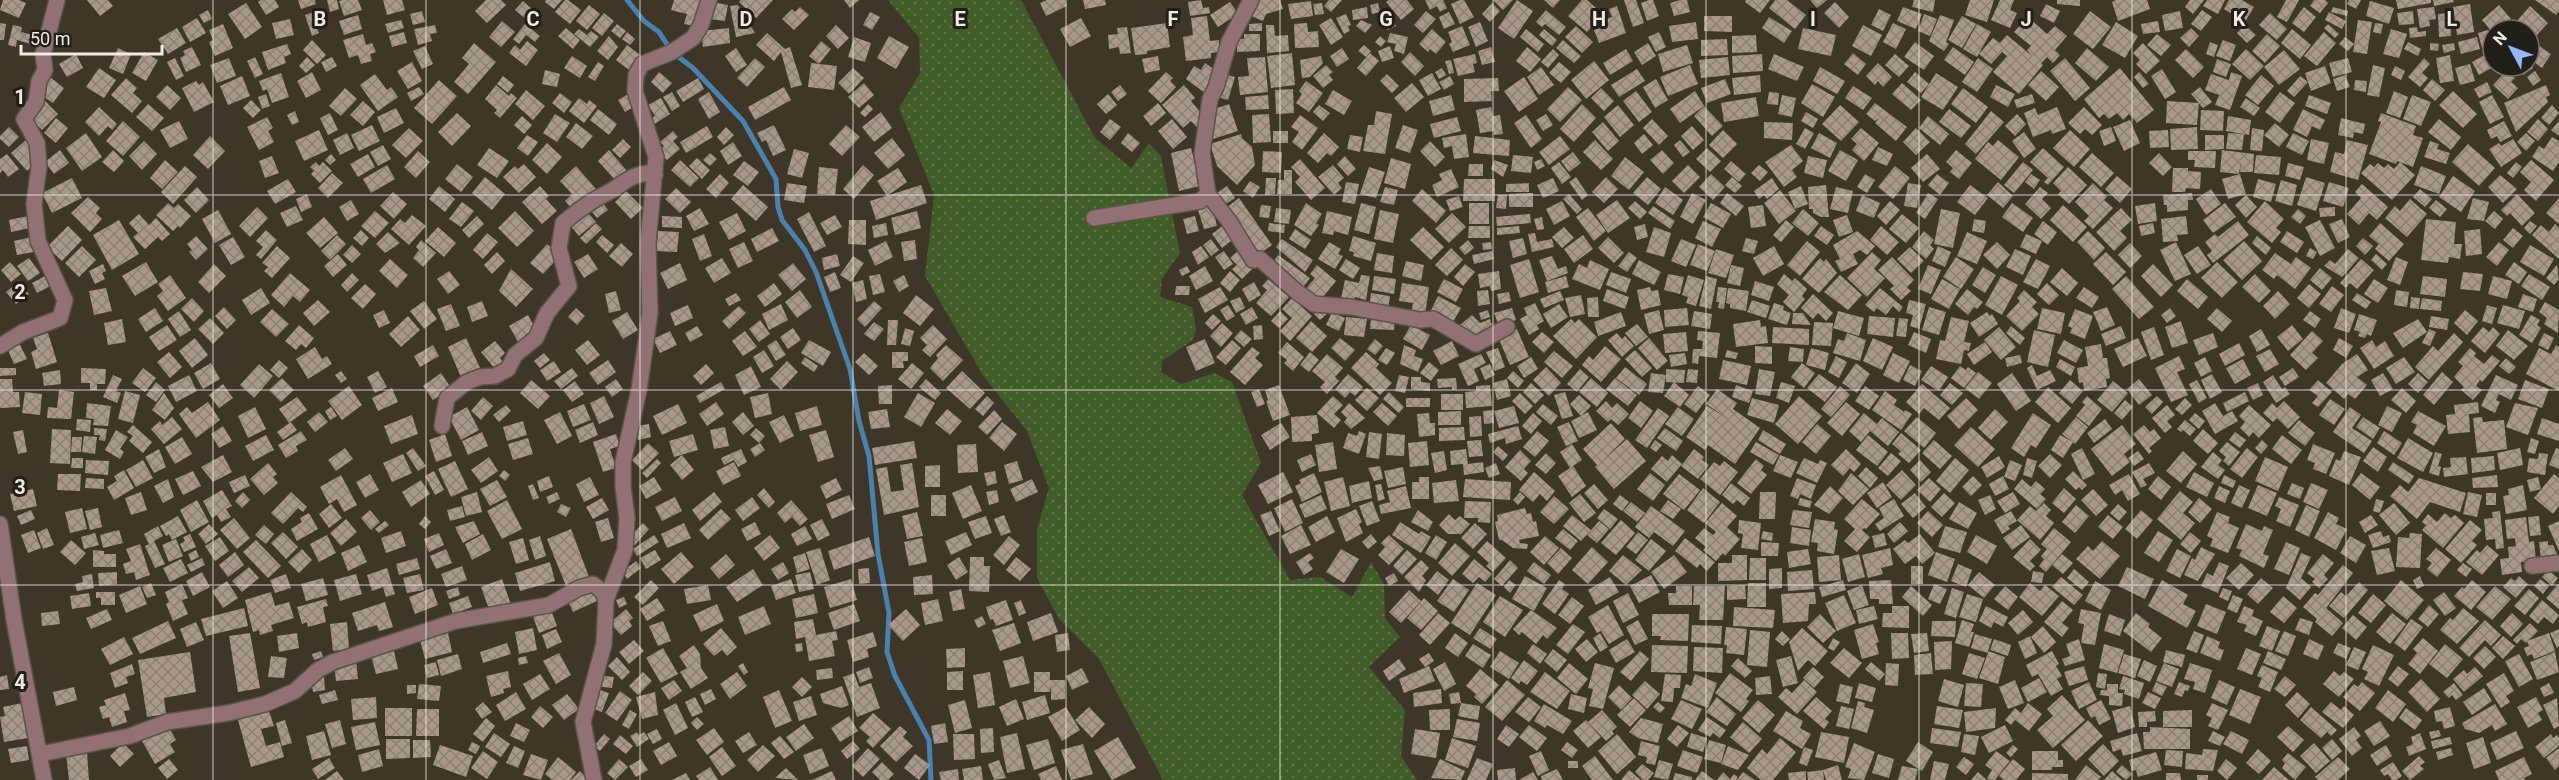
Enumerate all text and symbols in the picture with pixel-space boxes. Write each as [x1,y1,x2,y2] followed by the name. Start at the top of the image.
[314,7,326,31] text: B
[526,7,540,31] text: C
[740,7,753,31] text: D
[954,7,966,31] text: E
[1168,7,1179,31] text: F
[1379,7,1393,31] text: G
[1592,7,1606,31] text: H
[1810,7,1816,31] text: I
[2020,7,2032,31] text: J
[2233,7,2246,31] text: K
[2447,7,2458,31] text: L
[21,18,162,56] scale bar
[2481,18,2541,78] north arrow
[30,28,70,49] text: 50 m
[2489,28,2511,49] text: N
[14,85,26,109] text: 1
[14,280,26,304] text: 2
[14,475,26,499] text: 3
[14,670,26,694] text: 4

